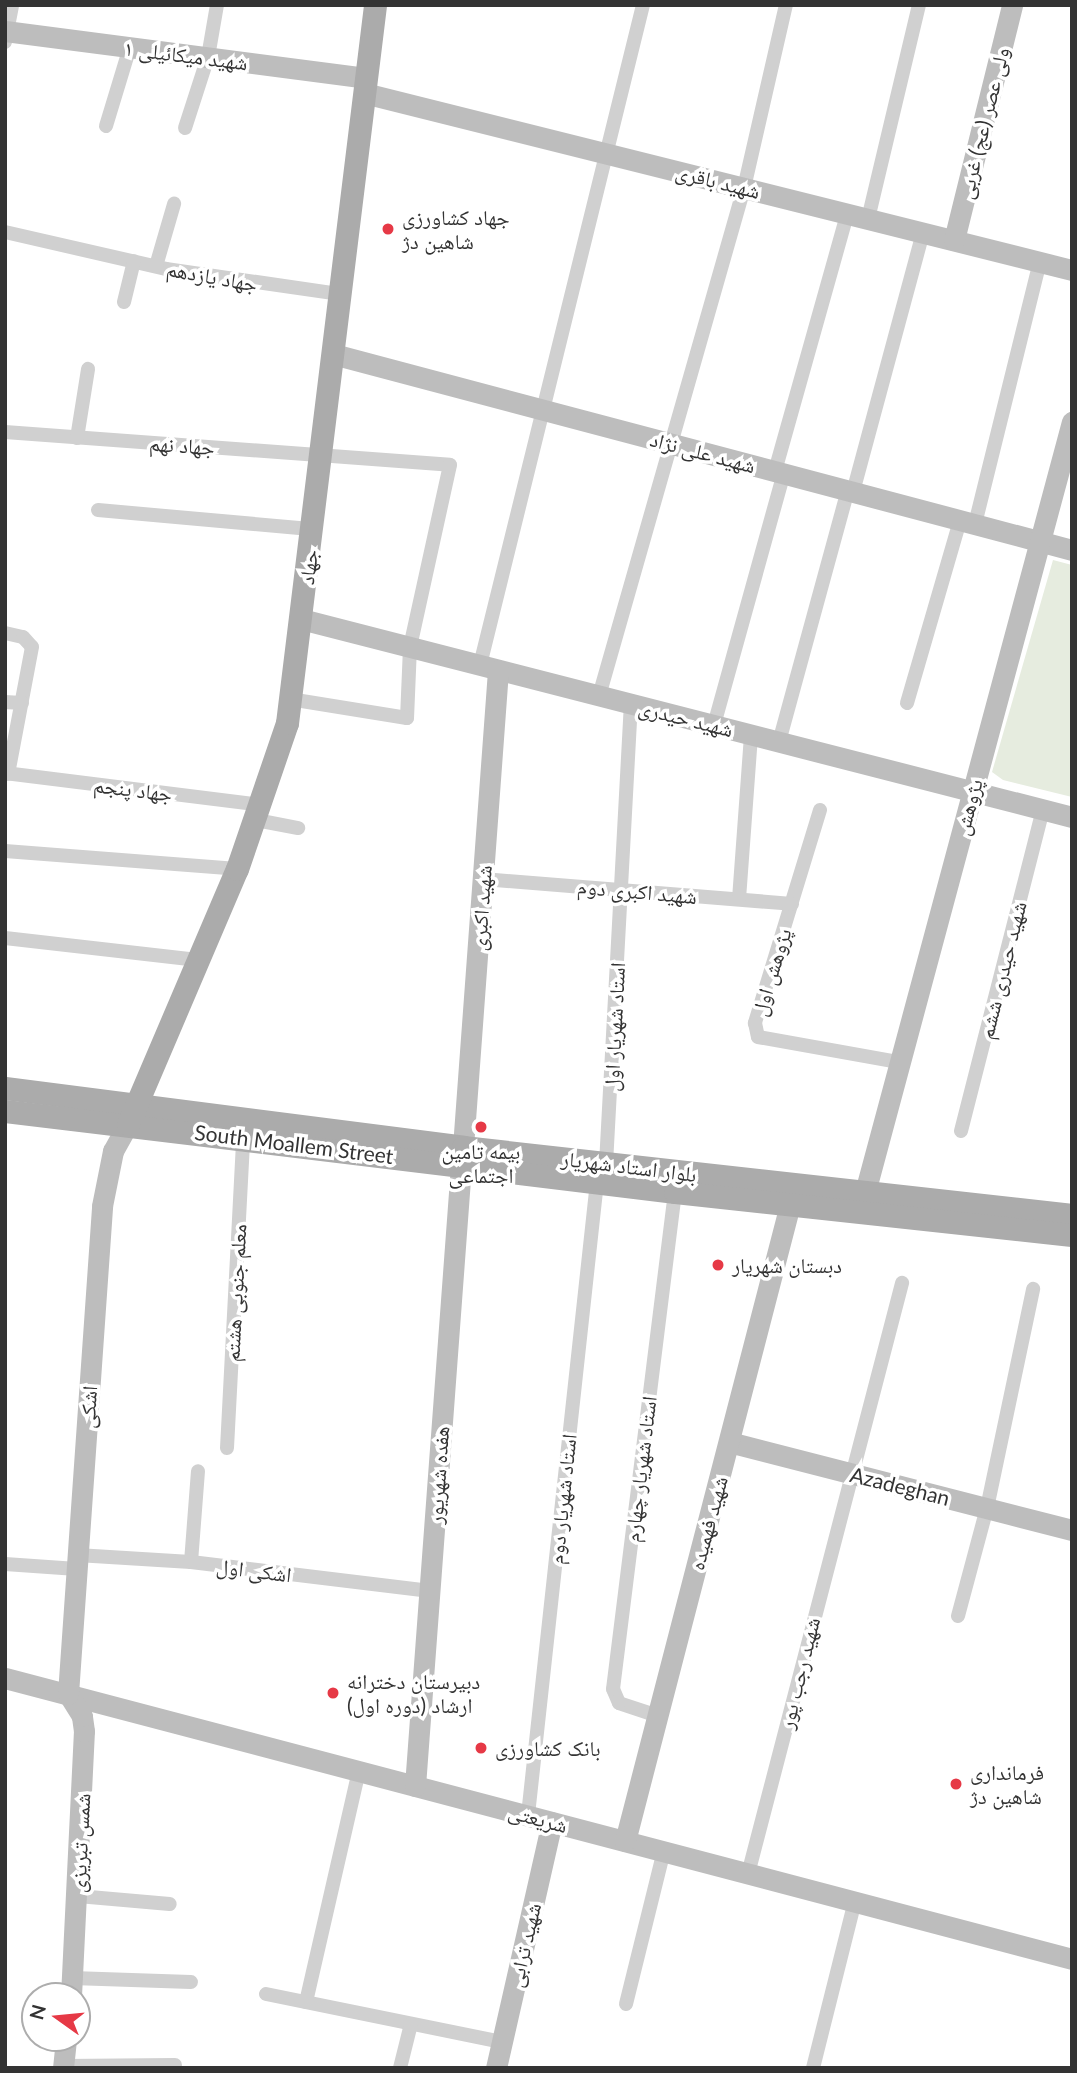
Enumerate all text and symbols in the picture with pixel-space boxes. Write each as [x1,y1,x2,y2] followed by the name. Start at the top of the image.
[123,35,249,75] street label: شهید میکائیلی ۱
[952,45,1014,201] street label: ولی عصر (عج) غربی
[673,158,763,204] street label: شهید باقری
[402,204,510,254] place label: جهاد کشاورزى شاهین دژ
[380,221,396,237] marker: جهاد کشاورزى شاهین دژ
[165,256,259,296] street label: جهاد یازدهم
[647,426,759,478] street label: شهید علی نژاد
[148,430,216,460] street label: جهاد نهم
[293,548,323,586] street label: جهاد
[636,694,736,742] street label: شهید حیدری
[92,772,174,806] street label: جهاد پنجم
[948,776,988,838] street label: پژوهش
[465,864,497,952] street label: شهید اکبری
[576,873,698,909] street label: شهید اکبری دوم
[973,899,1031,1041] street label: شهید حیدری ششم
[746,925,796,1019] street label: پژوهش اول
[598,962,630,1092] street label: استاد شهریار اول
[193,1119,395,1169] street label: South Moallem Street
[473,1119,489,1135] marker: بیمه تامین اجتماعی
[442,1138,520,1188] place label: بیمه تامین اجتماعی
[560,1145,698,1187] street label: بلوار استاد شهریار
[219,1223,251,1363] street label: معلم جنوبی هشتم
[732,1252,842,1278] place label: دبستان شهریار
[710,1257,726,1273] marker: دبستان شهریار
[74,1385,102,1429] street label: اشکی
[619,1394,661,1544] street label: استاد شهریار چهارم
[422,1425,454,1525] street label: هفده شهریور
[543,1433,581,1565] street label: استاد شهریار دوم
[848,1461,952,1511] street label: Azadeghan
[683,1473,733,1573] street label: شهید فهمیده
[215,1553,293,1587] street label: اشکی اول
[773,1615,825,1731] street label: شهید رجب پور
[347,1668,480,1718] place label: دبیرستان دخترانه ارشاد (دوره اول)
[325,1685,341,1701] marker: دبیرستان دخترانه ارشاد (دوره اول)
[495,1735,601,1761] place label: بانک کشاورزی
[473,1740,489,1756] marker: بانک کشاورزی
[970,1759,1044,1809] place label: فرمانداری شاهین دژ
[948,1776,964,1792] marker: فرمانداری شاهین دژ
[65,1793,95,1893] street label: شمس تبریزی
[506,1798,570,1838] street label: شریعتی
[502,1900,546,1990] street label: شهید ترابی
[21,1982,91,2052] north arrow
[24,2002,50,2022] text: N

